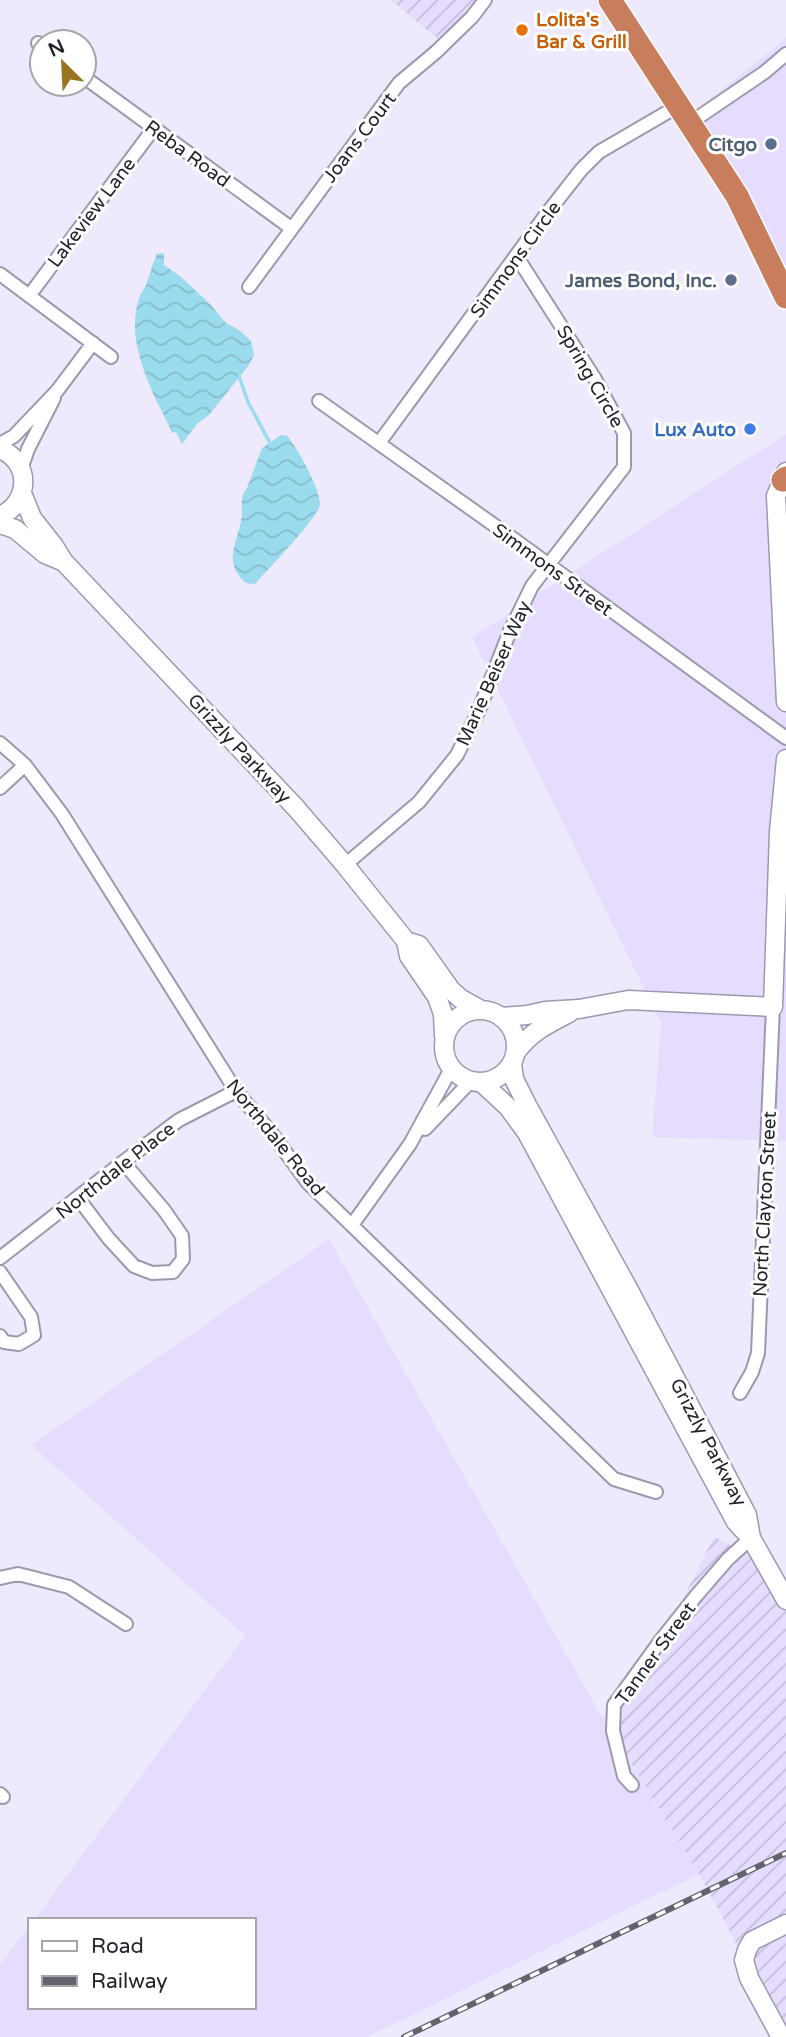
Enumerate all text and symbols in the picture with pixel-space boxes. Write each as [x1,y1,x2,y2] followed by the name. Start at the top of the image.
[536,9,627,53] place label: Lolita's Bar & Grill
[514,22,530,38] marker: Lolita's Bar & Grill
[28,28,98,98] north arrow
[45,35,68,62] text: N
[319,88,401,187] street label: Joans Court
[141,116,234,192] street label: Reba Road
[708,134,757,157] place label: Citgo
[763,136,779,152] marker: Citgo
[43,153,140,272] street label: Lakeview Lane
[466,197,566,322] street label: Simmons Circle
[564,270,717,292] place label: James Bond, Inc.
[723,272,739,288] marker: James Bond, Inc.
[552,321,628,432] street label: Spring Circle
[654,419,736,441] place label: Lux Auto
[742,421,758,437] marker: Lux Auto
[488,519,617,621] street label: Simmons Street
[452,597,536,749] street label: Marie Beiser Way
[183,689,296,808] street label: Grizzly Parkway
[222,1075,329,1200] street label: Northdale Road
[749,1111,781,1298] street label: North Clayton Street
[52,1118,179,1224] street label: Northdale Place
[665,1375,751,1510] street label: Grizzly Parkway
[611,1598,700,1709] street label: Tanner Street
[28,1918,256,2009] legend
[91,1934,144,1959] text: Road
[91,1969,168,1994] text: Railway

